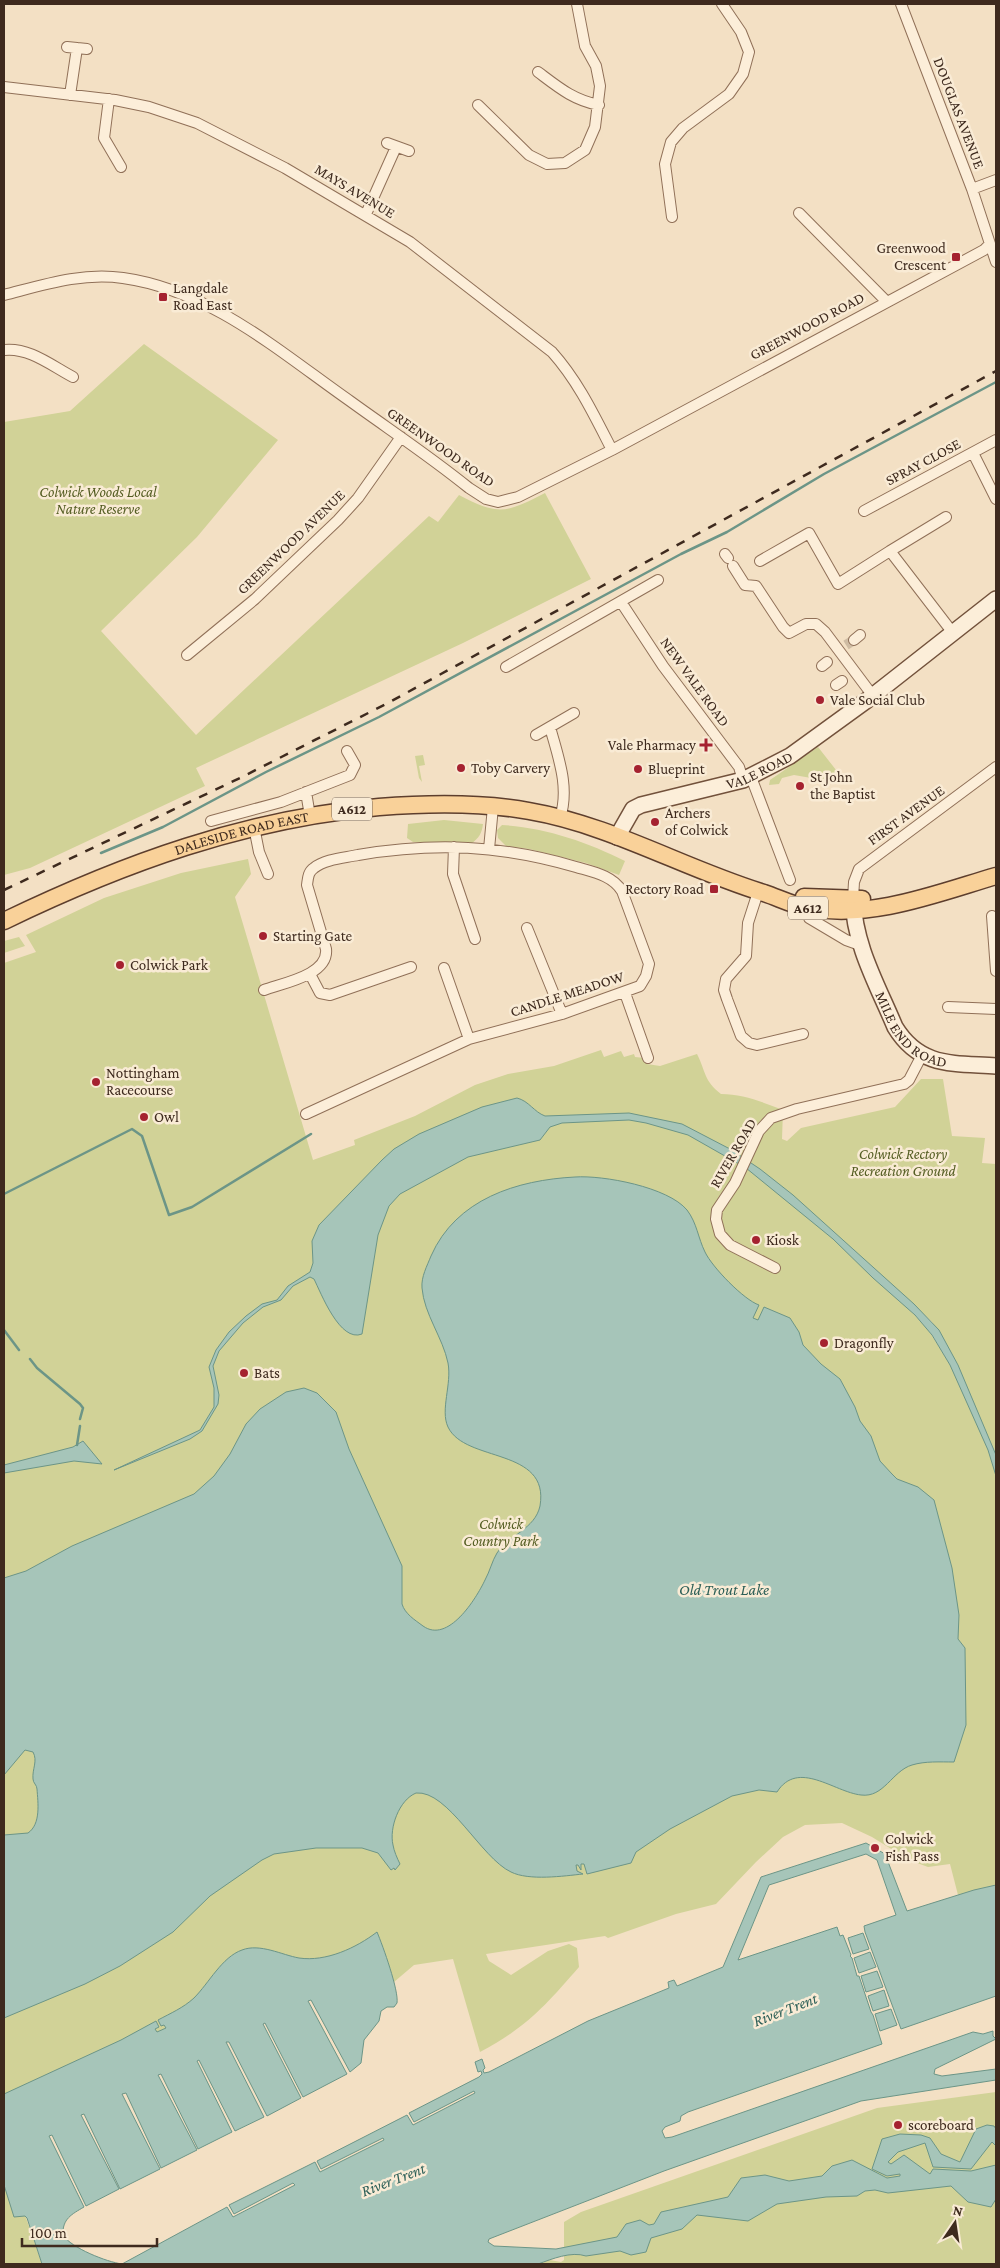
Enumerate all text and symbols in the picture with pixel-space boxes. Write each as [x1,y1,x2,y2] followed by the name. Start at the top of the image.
[930,55,988,171] street label: DOUGLAS AVENUE
[312,161,398,221] street label: MAYS AVENUE
[877,240,947,273] place label: Greenwood Crescent
[950,251,962,263] marker: Greenwood Crescent
[173,280,233,313] place label: Langdale Road East
[747,289,867,363] street label: GREENWOOD ROAD
[157,291,169,303] marker: Langdale Road East
[384,404,498,490] street label: GREENWOOD ROAD
[883,436,963,488] street label: SPRAY CLOSE
[39,484,157,517] park label: Colwick Woods Local Nature Reserve
[234,487,348,597] street label: GREENWOOD AVENUE
[657,634,733,730] street label: NEW VALE ROAD
[830,692,925,708] place label: Vale Social Club
[814,694,826,706] marker: Vale Social Club
[608,737,696,754] place label: Vale Pharmacy
[700,739,712,751] marker: Vale Pharmacy
[725,748,795,792] street label: VALE ROAD
[471,760,550,777] place label: Toby Carvery
[648,761,706,778] place label: Blueprint
[455,762,467,774] marker: Toby Carvery
[632,763,644,775] marker: Blueprint
[810,769,876,803] place label: St John the Baptist
[794,780,806,792] marker: St John the Baptist
[865,782,947,848] street label: FIRST AVENUE
[332,798,372,821] road number: A612
[665,805,729,838] place label: Archers of Colwick
[172,809,310,858] street label: DALESIDE ROAD EAST
[649,816,661,828] marker: Archers of Colwick
[625,881,704,898] place label: Rectory Road
[708,883,720,895] marker: Rectory Road
[788,896,828,920] road number: A612
[273,928,352,945] place label: Starting Gate
[257,930,269,942] marker: Starting Gate
[130,957,209,973] place label: Colwick Park
[114,959,126,971] marker: Colwick Park
[508,968,626,1020] street label: CANDLE MEADOW
[872,989,948,1070] street label: MILE END ROAD
[106,1065,179,1098] place label: Nottingham Racecourse
[90,1076,102,1088] marker: Nottingham Racecourse
[154,1109,179,1125] place label: Owl
[138,1111,150,1123] marker: Owl
[707,1116,759,1190] street label: RIVER ROAD
[850,1146,956,1179] park label: Colwick Rectory Recreation Ground
[766,1232,800,1248] place label: Kiosk
[750,1234,762,1246] marker: Kiosk
[834,1335,894,1352] place label: Dragonfly
[818,1337,830,1349] marker: Dragonfly
[254,1365,280,1381] place label: Bats
[238,1367,250,1379] marker: Bats
[463,1516,540,1550] park label: Colwick Country Park
[679,1581,769,1598] water label: Old Trout Lake
[885,1831,939,1864] place label: Colwick Fish Pass
[869,1842,881,1854] marker: Colwick Fish Pass
[751,1989,820,2029] water label: River Trent
[908,2117,974,2133] place label: scoreboard
[892,2119,904,2131] marker: scoreboard
[359,2159,428,2199] water label: River Trent
[930,2198,980,2248] north arrow
[951,2201,965,2219] text: N
[22,2216,158,2248] scale bar
[30,2225,67,2241] text: 100 m

